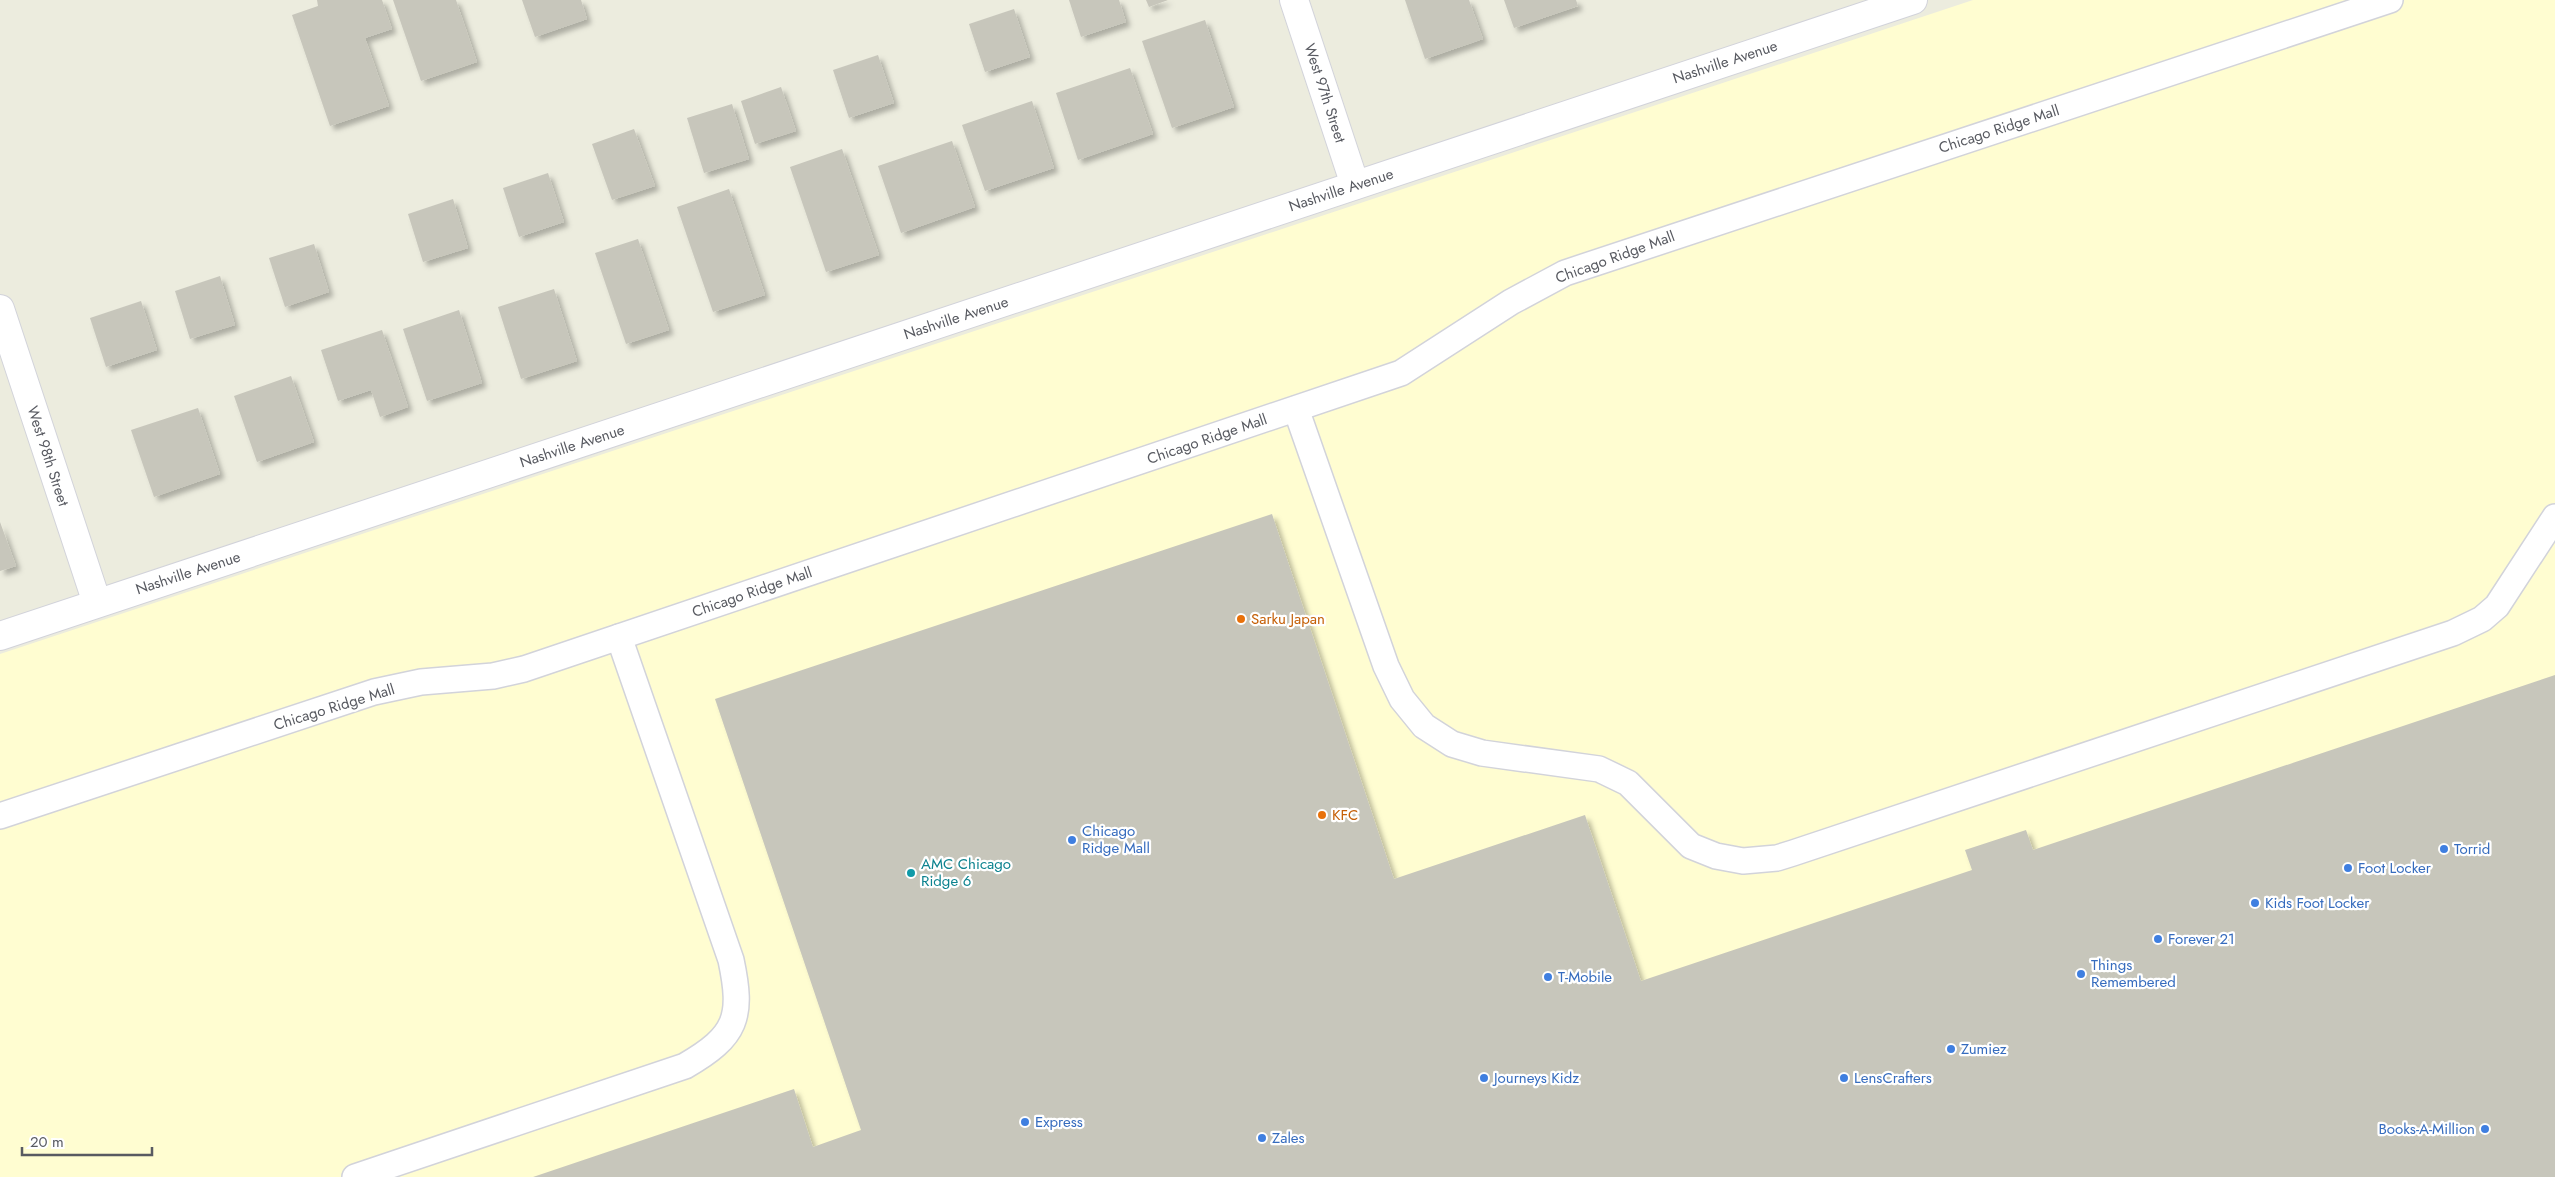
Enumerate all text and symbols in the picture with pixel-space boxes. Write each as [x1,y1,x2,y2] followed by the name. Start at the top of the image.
[1670,35,1781,89] street label: Nashville Avenue
[1299,40,1352,146] street label: West 97th Street
[1936,99,2062,159] street label: Chicago Ridge Mall
[1286,163,1397,217] street label: Nashville Avenue
[1552,225,1678,289] street label: Chicago Ridge Mall
[901,291,1012,345] street label: Nashville Avenue
[21,403,75,509] street label: West 98th Street
[1144,408,1270,470] street label: Chicago Ridge Mall
[517,419,628,473] street label: Nashville Avenue
[133,546,244,600] street label: Nashville Avenue
[689,561,815,623] street label: Chicago Ridge Mall
[1251,608,1325,630] place label: Sarku Japan
[1235,613,1247,625] marker: Sarku Japan
[271,678,397,736] street label: Chicago Ridge Mall
[1332,804,1358,826] place label: KFC
[1316,809,1328,821] marker: KFC
[1082,820,1150,859] place label: Chicago Ridge Mall
[1066,834,1078,846] marker: Chicago Ridge Mall
[2454,838,2490,860] place label: Torrid
[2438,843,2450,855] marker: Torrid
[921,853,1011,892] place label: AMC Chicago Ridge 6
[2358,857,2432,879] place label: Foot Locker
[2342,862,2354,874] marker: Foot Locker
[905,867,917,879] marker: AMC Chicago Ridge 6
[2265,892,2370,914] place label: Kids Foot Locker
[2249,897,2261,909] marker: Kids Foot Locker
[2168,928,2235,950] place label: Forever 21
[2152,933,2164,945] marker: Forever 21
[2091,954,2176,993] place label: Things Remembered
[1558,966,1612,988] place label: T-Mobile
[2075,968,2087,980] marker: Things Remembered
[1542,971,1554,983] marker: T-Mobile
[1961,1038,2007,1060] place label: Zumiez
[1945,1043,1957,1055] marker: Zumiez
[1492,1067,1579,1089] place label: Journeys Kidz
[1854,1067,1932,1089] place label: LensCrafters
[1478,1072,1490,1084] marker: Journeys Kidz
[1838,1072,1850,1084] marker: LensCrafters
[1035,1111,1083,1133] place label: Express
[1019,1116,1031,1128] marker: Express
[2378,1118,2475,1140] place label: Books-A-Million
[2479,1123,2491,1135] marker: Books-A-Million
[22,1124,152,1156] scale bar
[1272,1127,1305,1149] place label: Zales
[30,1131,64,1153] text: 20 m
[1256,1132,1268,1144] marker: Zales

